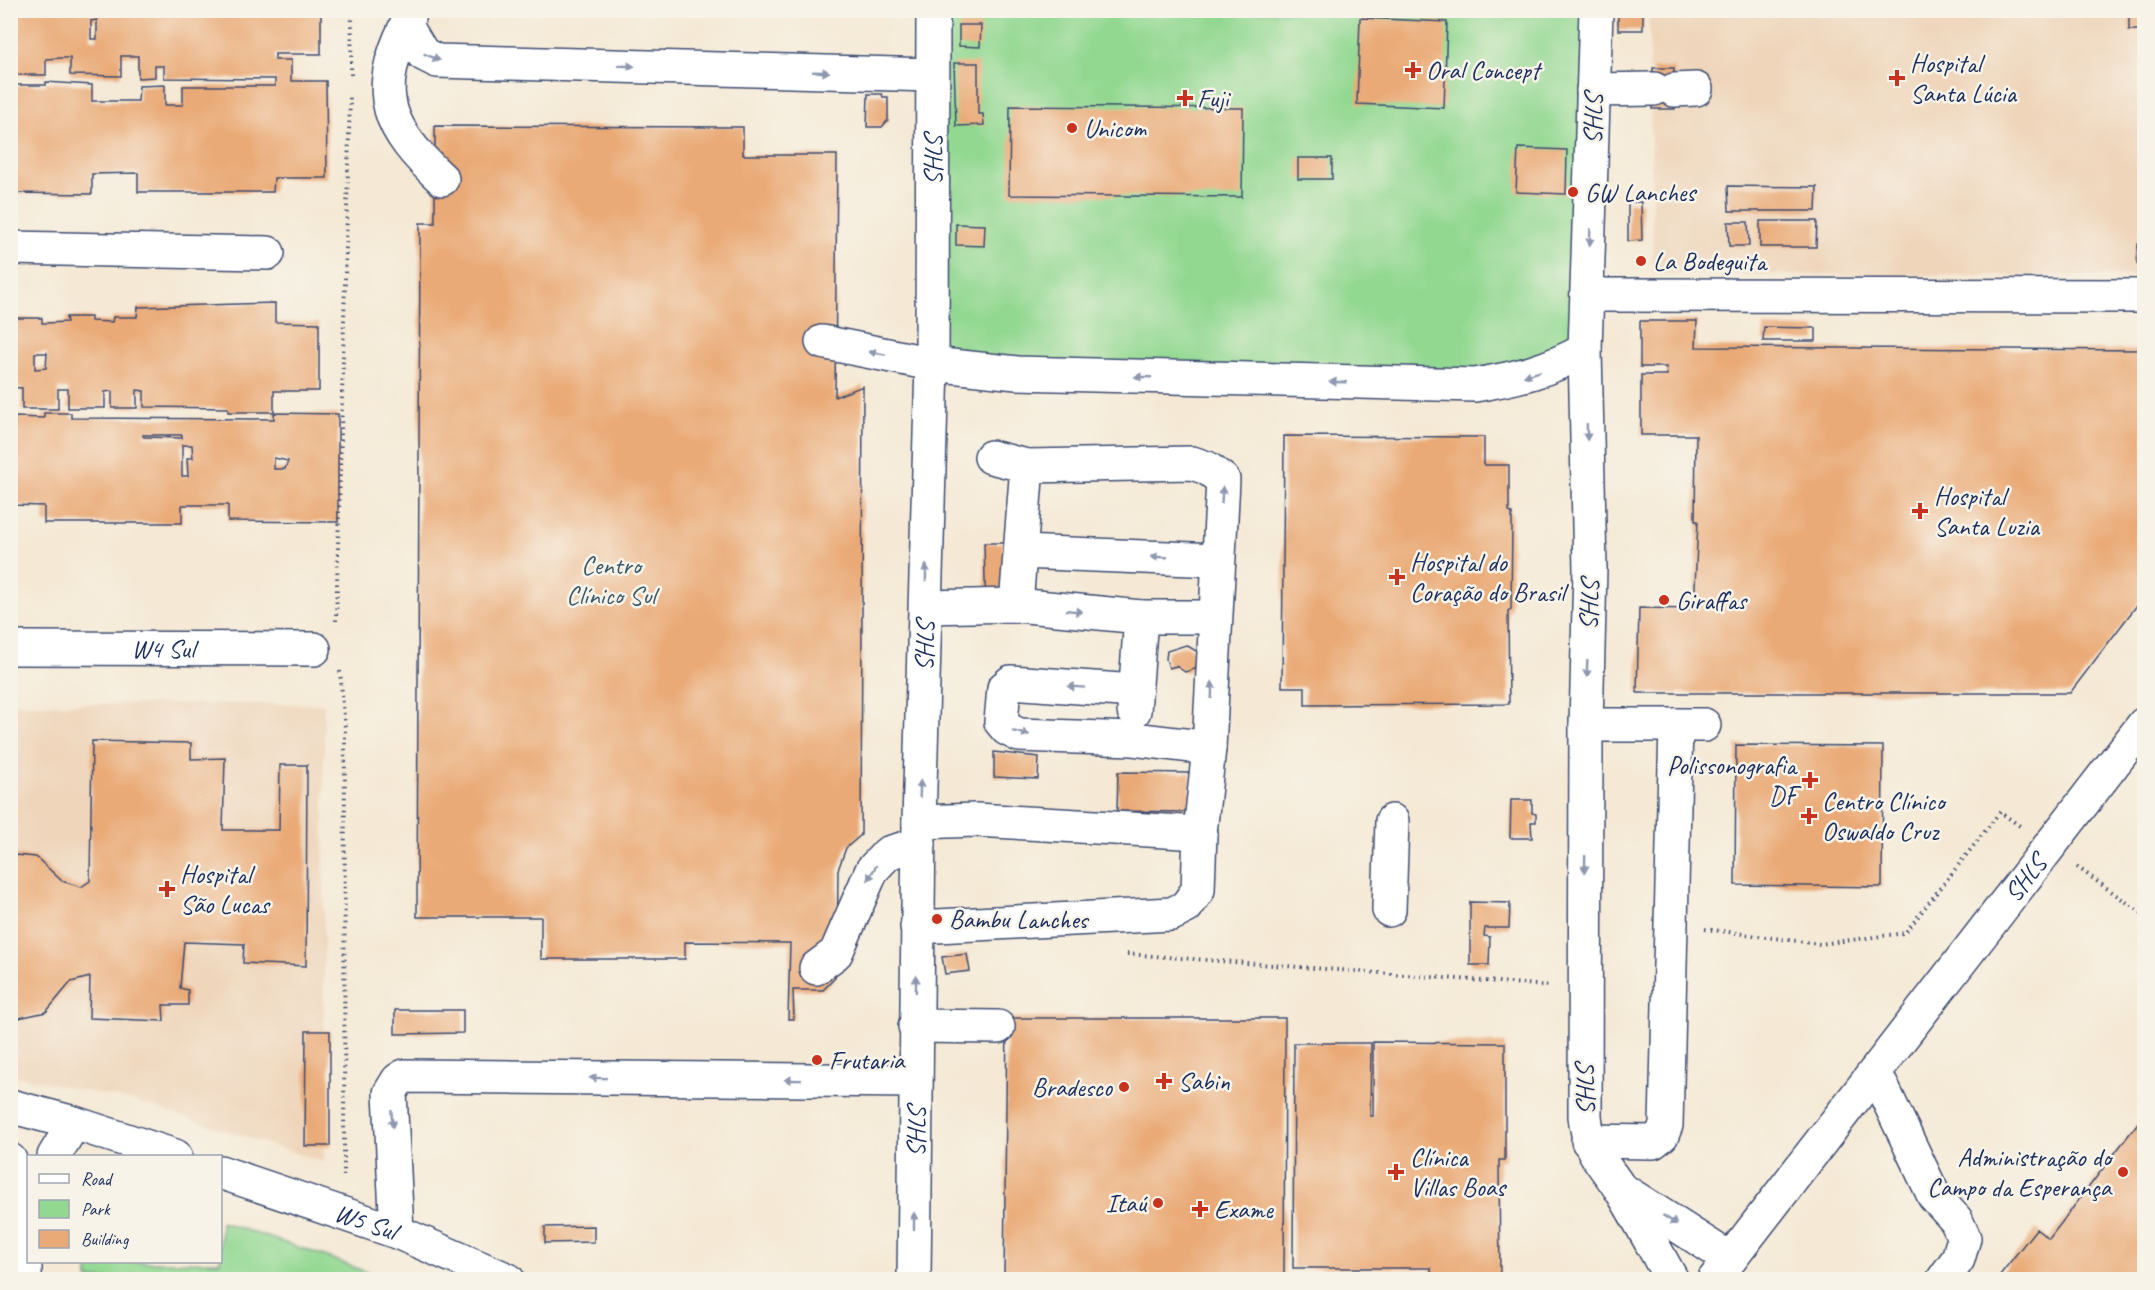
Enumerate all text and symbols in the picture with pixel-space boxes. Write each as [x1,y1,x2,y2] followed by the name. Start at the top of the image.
[1910,47,2018,110] place label: Hospital Santa Lúcia
[424,52,442,62] one-way arrow
[1426,54,1543,87] place label: Oral Concept
[1404,61,1422,79] marker: Oral Concept
[617,62,636,71] one-way arrow
[812,67,831,77] one-way arrow
[1888,69,1906,87] marker: Hospital Santa Lúcia
[1197,82,1231,115] place label: Fuji
[1576,88,1610,144] street label: SHLS
[1178,91,1192,105] marker: Fuji
[1084,112,1147,145] place label: Unicom
[1065,121,1079,135] marker: Unicom
[916,130,949,185] street label: SHLS
[1585,176,1697,209] place label: GW Lanches
[1566,185,1580,199] marker: GW Lanches
[1586,227,1595,246] one-way arrow
[1653,245,1768,278] place label: La Bodeguita
[1634,254,1648,268] marker: La Bodeguita
[867,348,886,357] one-way arrow
[1523,370,1541,379] one-way arrow
[1134,372,1153,381] one-way arrow
[1329,377,1348,387] one-way arrow
[1582,422,1592,441] one-way arrow
[1934,480,2041,543] place label: Hospital Santa Luzia
[1217,486,1227,505] one-way arrow
[1911,502,1929,520] marker: Hospital Santa Luzia
[1410,546,1569,609] place label: Hospital do Coração do Brasil
[566,549,660,612] park label: Centro Clínico Sul
[1149,553,1168,562] one-way arrow
[922,564,931,583] one-way arrow
[1388,568,1406,586] marker: Hospital do Coração do Brasil
[1572,574,1607,631] street label: SHLS
[1676,584,1748,617] place label: Giraffas
[1657,593,1671,607] marker: Giraffas
[1065,606,1084,615] one-way arrow
[907,615,941,672] street label: SHLS
[131,632,199,665] street label: W4 Sul
[1582,659,1592,678] one-way arrow
[1207,680,1216,699] one-way arrow
[1067,682,1086,692] one-way arrow
[1012,729,1031,738] one-way arrow
[1667,749,1802,812] place label: Polissonografia DF
[1801,771,1819,789] marker: Polissonografia DF
[915,780,924,799] one-way arrow
[1822,785,1947,848] place label: Centro Clínico Oswaldo Cruz
[1800,807,1818,825] marker: Centro Clínico Oswaldo Cruz
[1996,844,2056,908] street label: SHLS
[1580,854,1589,873] one-way arrow
[180,858,271,921] place label: Hospital São Lucas
[867,865,877,882] one-way arrow
[158,880,176,898] marker: Hospital São Lucas
[949,903,1090,936] place label: Bambu Lanches
[930,912,944,926] marker: Bambu Lanches
[911,975,920,994] one-way arrow
[829,1044,906,1077] place label: Frutaria
[810,1053,824,1067] marker: Frutaria
[1567,1059,1602,1116] street label: SHLS
[1178,1065,1230,1098] place label: Sabin
[1032,1071,1114,1104] place label: Bradesco
[1155,1072,1173,1090] marker: Sabin
[588,1073,607,1083] one-way arrow
[783,1076,802,1085] one-way arrow
[1117,1080,1131,1094] marker: Bradesco
[899,1101,932,1157] street label: SHLS
[387,1109,397,1128] one-way arrow
[1410,1141,1507,1204] place label: Clínica Villas Boas
[1927,1141,2114,1204] place label: Administração do Campo da Esperança
[27,1155,222,1263] legend
[1387,1163,1405,1181] marker: Clínica Villas Boas
[2116,1165,2130,1179] marker: Administração do Campo da Esperança
[81,1168,114,1190] text: Road
[1106,1187,1148,1220] place label: Itaú
[1214,1193,1274,1226] place label: Exame
[331,1196,405,1249] street label: W5 Sul
[1151,1196,1165,1210] marker: Itaú
[81,1198,111,1220] text: Park
[1191,1200,1209,1218] marker: Exame
[909,1212,919,1231] one-way arrow
[1661,1215,1678,1226] one-way arrow
[81,1228,130,1250] text: Building

